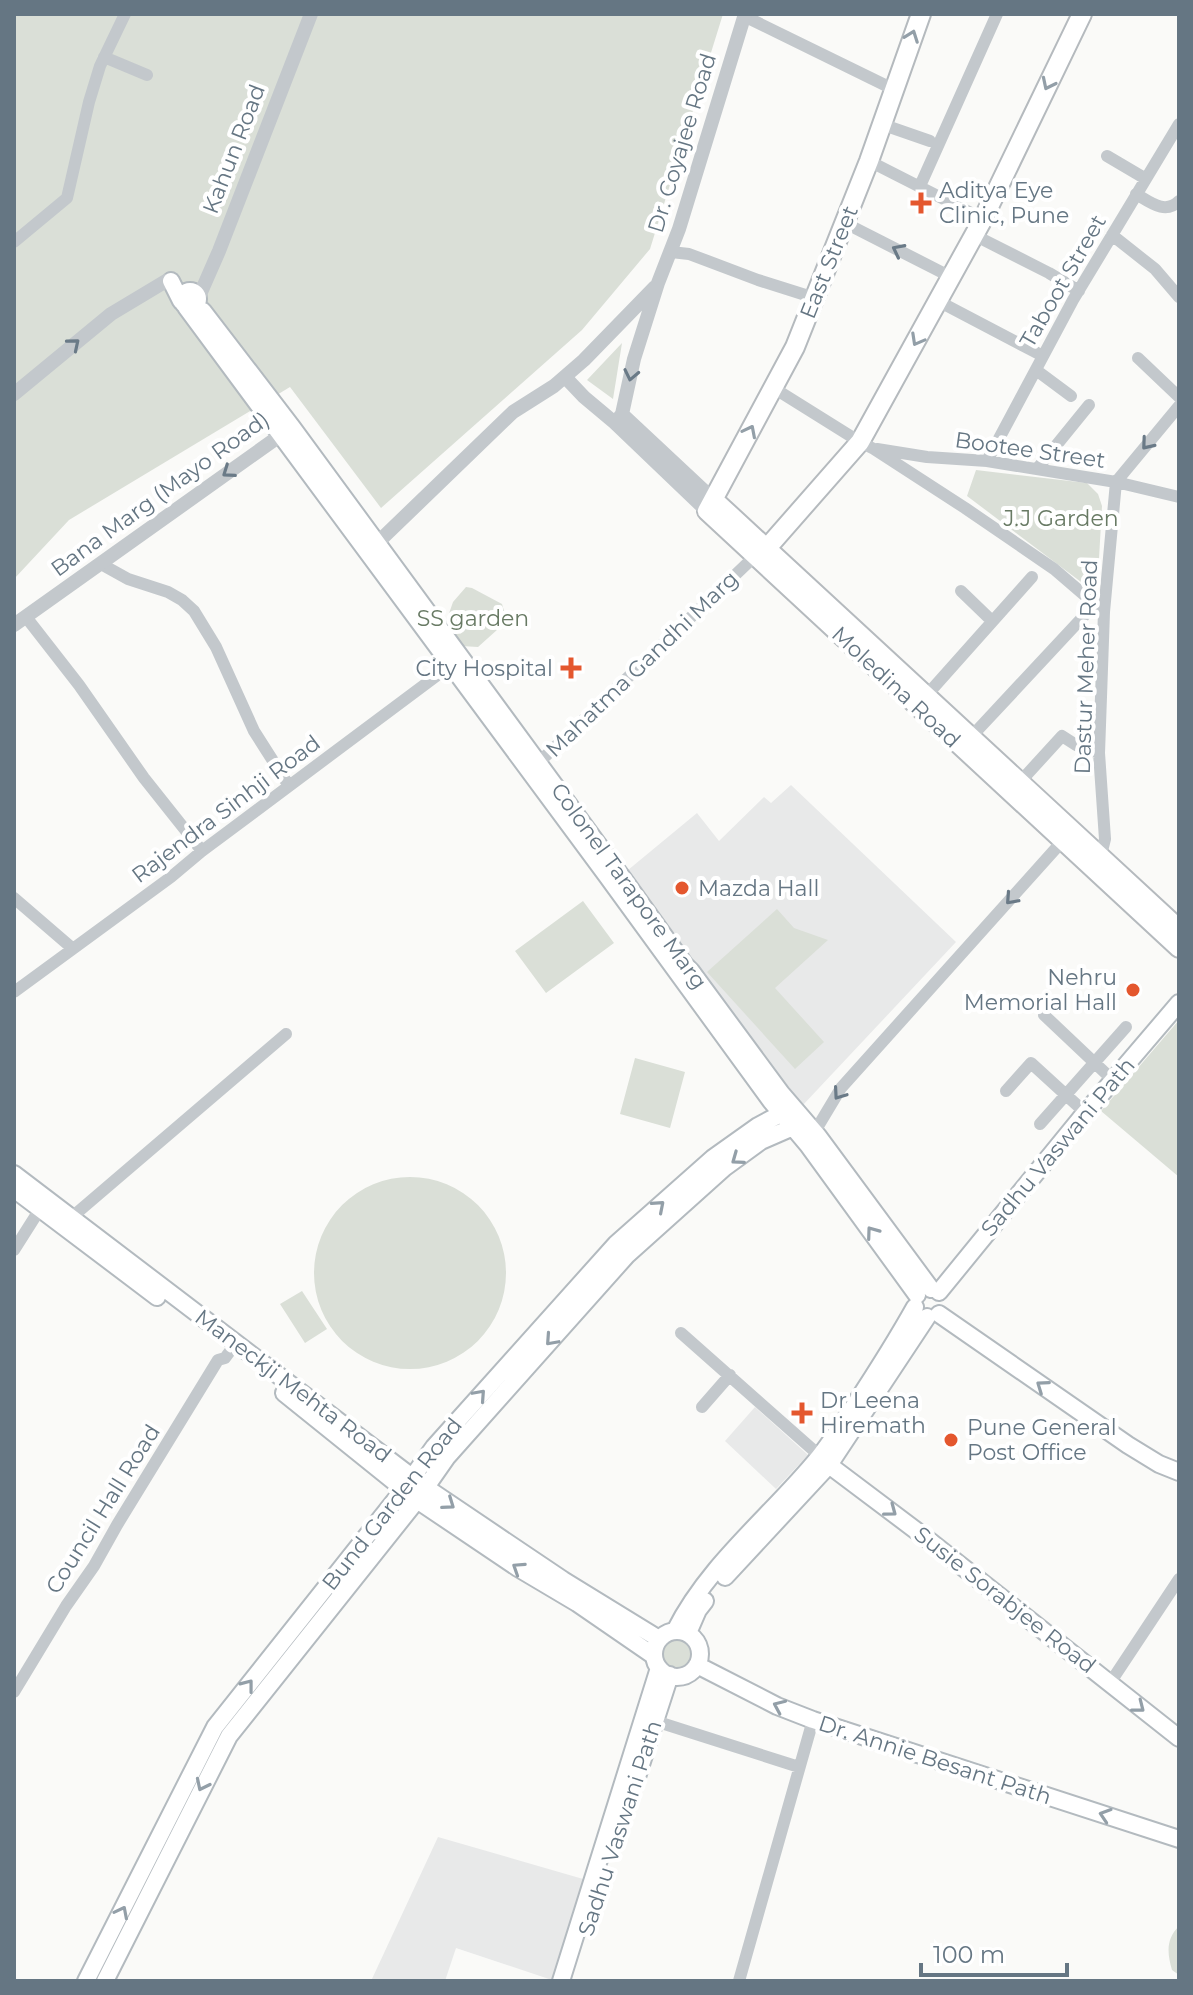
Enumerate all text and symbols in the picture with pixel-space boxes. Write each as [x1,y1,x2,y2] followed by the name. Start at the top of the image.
[903,30,919,44] one-way arrow
[642,50,722,236] street label: Dr. Coyajee Road
[1042,76,1058,91] one-way arrow
[197,81,271,217] street label: Kahun Road
[939,177,1069,229] place label: Aditya Eye Clinic, Pune
[910,192,932,214] marker: Aditya Eye Clinic, Pune
[794,201,864,322] street label: East Street
[1014,210,1112,352] street label: Taboot Street
[892,244,907,260] one-way arrow
[911,332,926,347] one-way arrow
[65,339,79,354] one-way arrow
[623,368,640,382] one-way arrow
[46,406,274,582] street label: Bana Marg (Mayo Road)
[741,425,756,440] one-way arrow
[953,426,1107,474] street label: Bootee Street
[1142,435,1157,449] one-way arrow
[223,462,237,477] one-way arrow
[1002,505,1119,532] park label: J.J Garden
[1069,559,1103,775] street label: Dastur Meher Road
[540,565,744,763] street label: Mahatma Gandhi Marg
[417,605,529,632] park label: SS garden
[826,621,966,753] street label: Moledina Road
[415,655,553,682] place label: City Hospital
[560,657,582,679] marker: City Hospital
[126,729,326,889] street label: Rajendra Sinhji Road
[545,778,713,994] street label: Colonel Tarapore Marg
[698,875,819,902] place label: Mazda Hall
[673,879,691,897] marker: Mazda Hall
[1006,889,1020,904] one-way arrow
[964,964,1117,1016] place label: Nehru Memorial Hall
[1124,981,1142,999] marker: Nehru Memorial Hall
[975,1052,1141,1242] street label: Sadhu Vaswani Path
[834,1085,849,1099] one-way arrow
[731,1149,746,1163] one-way arrow
[649,1201,664,1216] one-way arrow
[867,1226,881,1241] one-way arrow
[190,1303,396,1469] street label: Maneckji Mehta Road
[547,1330,561,1345] one-way arrow
[1037,1381,1051,1396] one-way arrow
[820,1387,926,1439] place label: Dr Leena Hiremath
[471,1389,485,1404] one-way arrow
[791,1402,813,1424] marker: Dr Leena Hiremath
[316,1412,468,1596] street label: Bund Garden Road
[967,1414,1117,1466] place label: Pune General Post Office
[40,1419,166,1599] street label: Council Hall Road
[942,1431,960,1449] marker: Pune General Post Office
[440,1494,454,1509] one-way arrow
[882,1502,897,1516] one-way arrow
[909,1521,1101,1679] street label: Susie Sorabjee Road
[512,1562,527,1577] one-way arrow
[238,1680,253,1694] one-way arrow
[1130,1697,1144,1712] one-way arrow
[772,1700,787,1716] one-way arrow
[815,1710,1055,1810] street label: Dr. Annie Besant Path
[572,1717,668,1939] street label: Sadhu Vaswani Path
[196,1777,212,1792] one-way arrow
[1098,1808,1112,1824] one-way arrow
[113,1905,128,1920] one-way arrow
[921,1927,1067,1977] scale bar
[933,1940,1005,1969] text: 100 m

